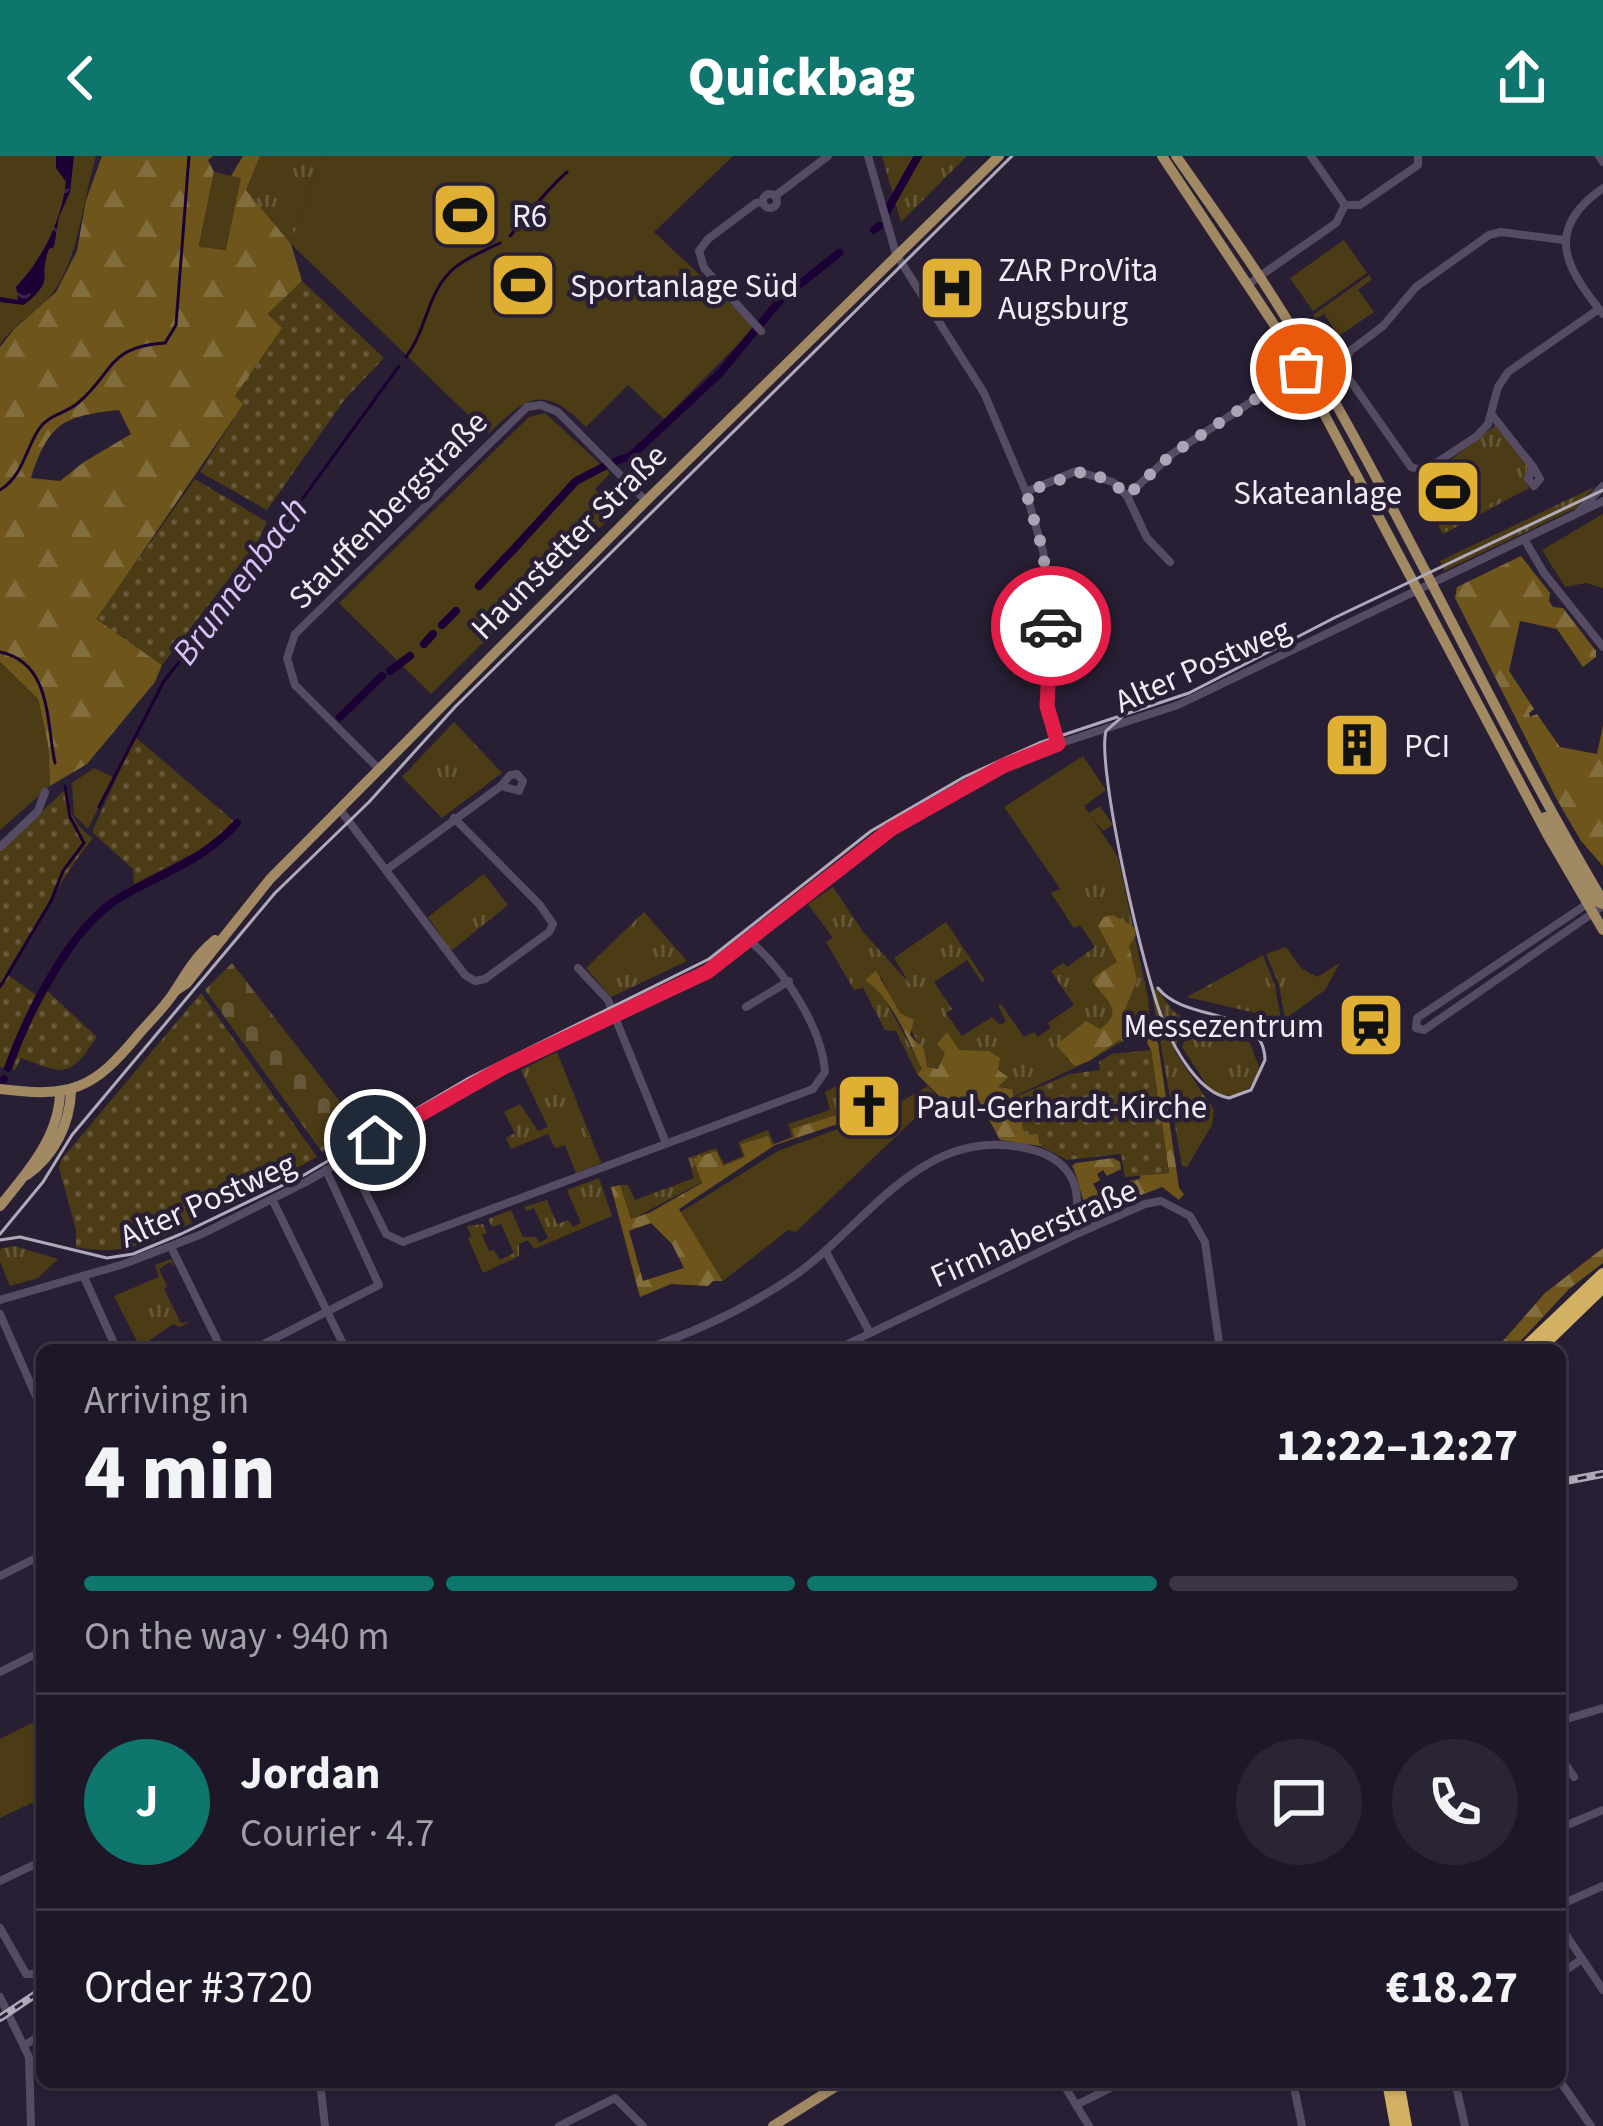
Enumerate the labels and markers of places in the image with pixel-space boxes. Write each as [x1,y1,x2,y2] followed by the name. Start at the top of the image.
[430,180,500,250] sports icon: R6
[512,193,547,240] place label: R6
[998,247,1158,332] place label: ZAR ProVita Augsburg
[488,250,558,320] sports icon: Sportanlage Süd
[917,253,987,323] hospital icon: ZAR ProVita Augsburg
[570,263,799,310] place label: Sportanlage Süd
[1250,318,1352,420] pin
[1413,457,1483,527] sports icon: Skateanlage
[1233,470,1402,517] place label: Skateanlage
[1322,710,1392,780] building icon: PCI
[1404,723,1450,770] place label: PCI
[1336,990,1406,1060] station icon: Messezentrum
[1124,1003,1324,1050] place label: Messezentrum
[834,1071,904,1141] church icon: Paul-Gerhardt-Kirche
[916,1084,1207,1131] place label: Paul-Gerhardt-Kirche
[324,1089,426,1191] pin

